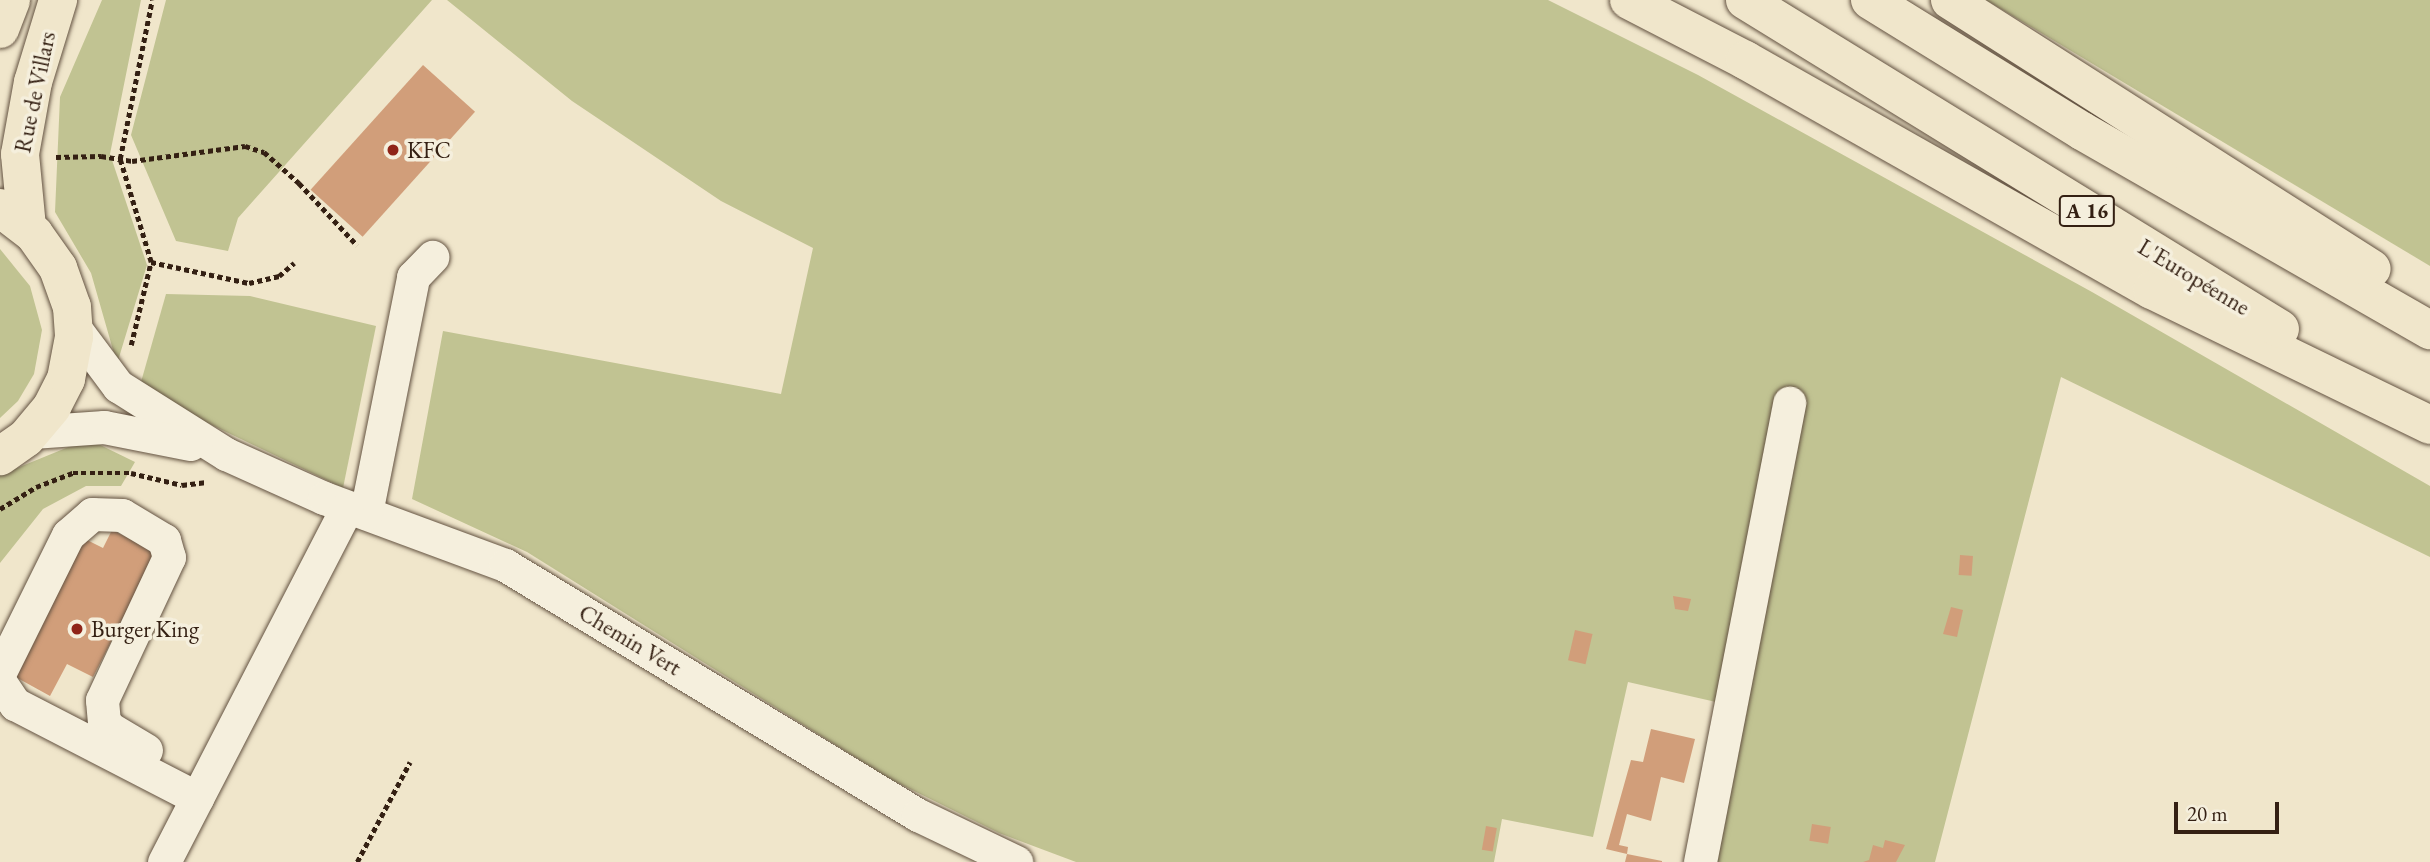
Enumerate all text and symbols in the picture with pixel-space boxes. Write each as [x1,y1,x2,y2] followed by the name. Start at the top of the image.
[9,29,61,155] street label: Rue de Villars
[407,136,451,164] place label: KFC
[385,142,401,158] marker: KFC
[2057,194,2117,228] road number: A 16
[2133,233,2255,321] street label: L'Européenne
[574,599,686,681] street label: Chemin Vert
[91,615,199,643] place label: Burger King
[69,621,85,637] marker: Burger King
[2178,788,2283,832] scale bar
[2187,800,2228,827] text: 20 m

